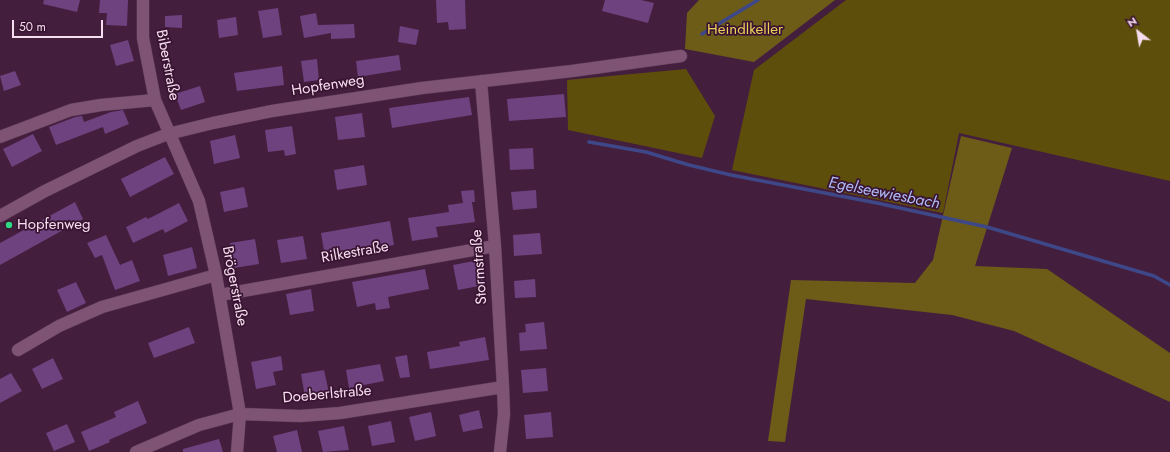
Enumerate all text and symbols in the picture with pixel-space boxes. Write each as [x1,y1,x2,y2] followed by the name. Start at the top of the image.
[14,12,105,38] scale bar
[1118,12,1158,52] north arrow
[1124,13,1140,31] text: N
[19,18,46,36] text: 50 m
[707,21,783,39] park label: Heindlkeller
[151,28,183,102] street label: Biberstraße
[290,71,366,101] street label: Hopfenweg
[827,174,941,214] water label: Egelseewiesbach
[17,216,91,234] place label: Hopfenweg
[4,220,14,230] marker: Hopfenweg
[468,229,492,305] street label: Stormstraße
[320,238,390,268] street label: Rilkestraße
[217,244,251,328] street label: Brögerstraße
[282,382,372,408] street label: Doeberlstraße

